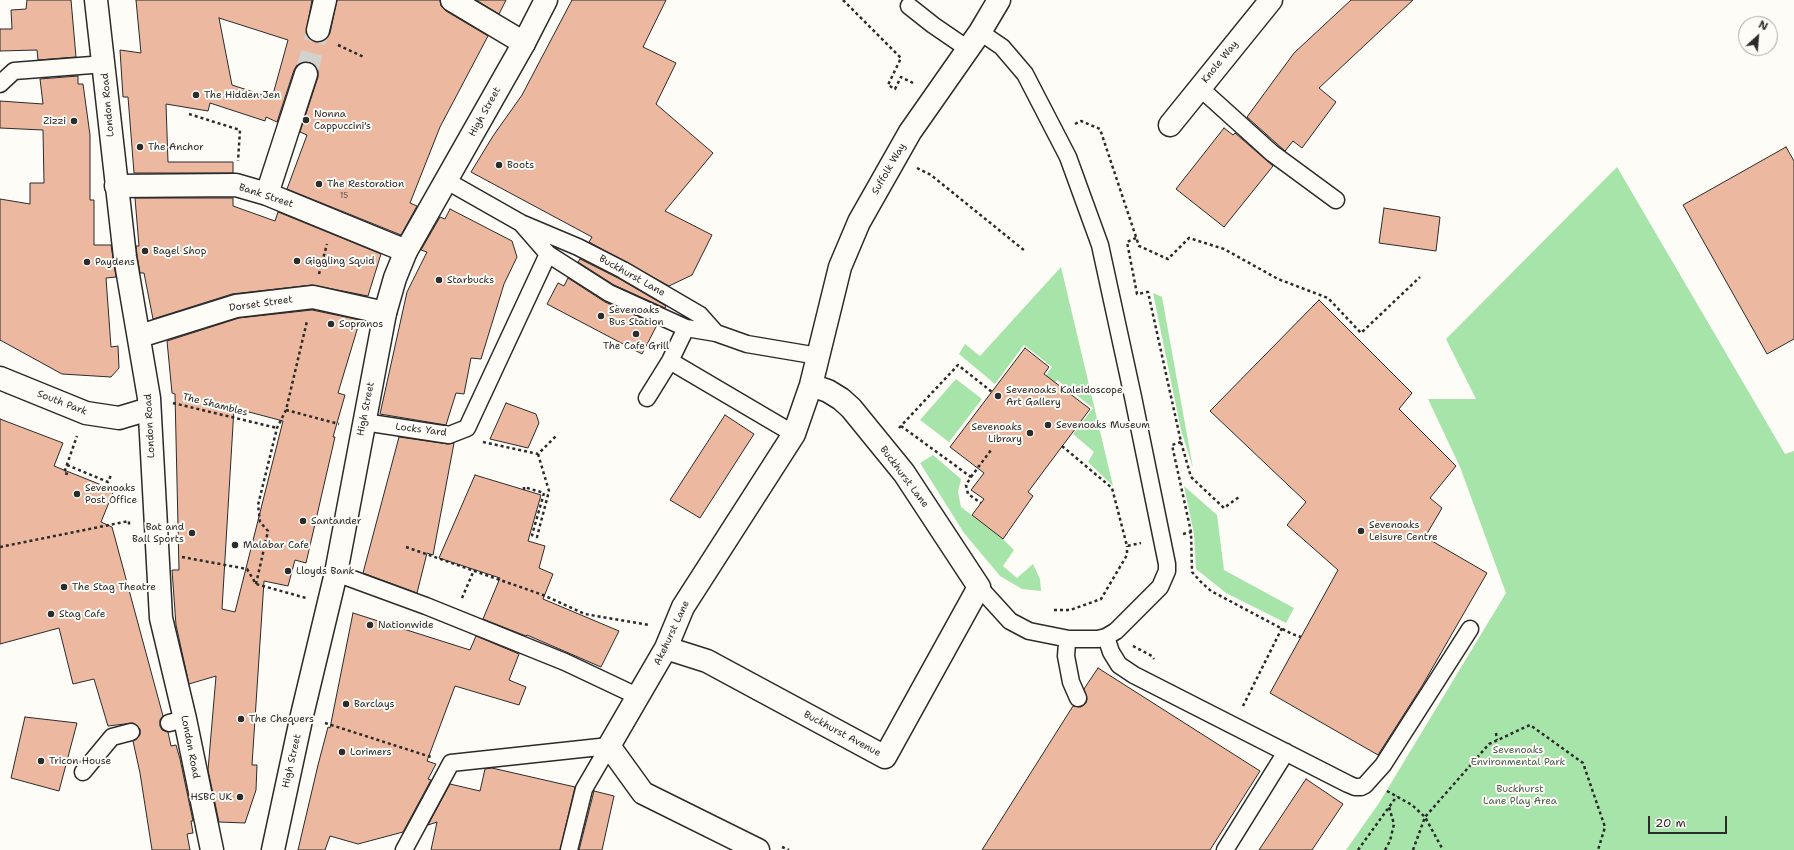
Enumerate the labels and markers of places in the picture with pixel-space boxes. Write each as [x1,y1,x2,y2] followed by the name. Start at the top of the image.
[204,89,280,101] place label: The Hidden Jen
[191,90,201,100] marker: The Hidden Jen
[314,108,371,132] place label: Nonna Cappuccini's
[43,115,66,127] place label: Zizzi
[301,115,311,125] marker: Nonna Cappuccini's
[69,116,79,126] marker: Zizzi
[148,141,204,153] place label: The Anchor
[135,142,145,152] marker: The Anchor
[507,159,534,171] place label: Boots
[494,160,504,170] marker: Boots
[327,178,404,190] place label: The Restoration
[314,179,324,189] marker: The Restoration
[153,245,206,257] place label: Bagel Shop
[140,246,150,256] marker: Bagel Shop
[305,255,375,267] place label: Giggling Squid
[95,256,135,268] place label: Paydens
[292,256,302,266] marker: Giggling Squid
[82,257,92,267] marker: Paydens
[447,274,494,286] place label: Starbucks
[434,275,444,285] marker: Starbucks
[609,304,664,328] place label: Sevenoaks Bus Station
[596,311,606,321] marker: Sevenoaks Bus Station
[339,318,383,330] place label: Sopranos
[326,319,336,329] marker: Sopranos
[631,329,641,339] marker: The Cafe Grill
[603,340,669,352] place label: The Cafe Grill
[1006,384,1123,408] place label: Sevenoaks Kaleidoscope Art Gallery
[993,391,1003,401] marker: Sevenoaks Kaleidoscope Art Gallery
[1056,419,1150,431] place label: Sevenoaks Museum
[1043,420,1053,430] marker: Sevenoaks Museum
[971,421,1022,444] place label: Sevenoaks Library
[1025,428,1035,438] marker: Sevenoaks Library
[85,482,137,506] place label: Sevenoaks Post Office
[72,489,82,499] marker: Sevenoaks Post Office
[311,515,362,527] place label: Santander
[298,516,308,526] marker: Santander
[1369,519,1438,542] place label: Sevenoaks Leisure Centre
[132,521,184,544] place label: Bat and Ball Sports
[1356,526,1366,536] marker: Sevenoaks Leisure Centre
[187,528,197,538] marker: Bat and Ball Sports
[243,539,309,551] place label: Malabar Cafe
[230,540,240,550] marker: Malabar Cafe
[296,565,354,577] place label: Lloyds Bank
[283,566,293,576] marker: Lloyds Bank
[72,581,156,593] place label: The Stag Theatre
[59,582,69,592] marker: The Stag Theatre
[59,608,105,620] place label: Stag Cafe
[46,609,56,619] marker: Stag Cafe
[378,619,434,631] place label: Nationwide
[365,620,375,630] marker: Nationwide
[354,698,394,710] place label: Barclays
[341,699,351,709] marker: Barclays
[249,713,314,725] place label: The Chequers
[236,714,246,724] marker: The Chequers
[350,746,392,758] place label: Lorimers
[337,747,347,757] marker: Lorimers
[49,755,111,767] place label: Tricon House
[36,756,46,766] marker: Tricon House
[190,791,232,803] place label: HSBC UK
[235,792,245,802] marker: HSBC UK

